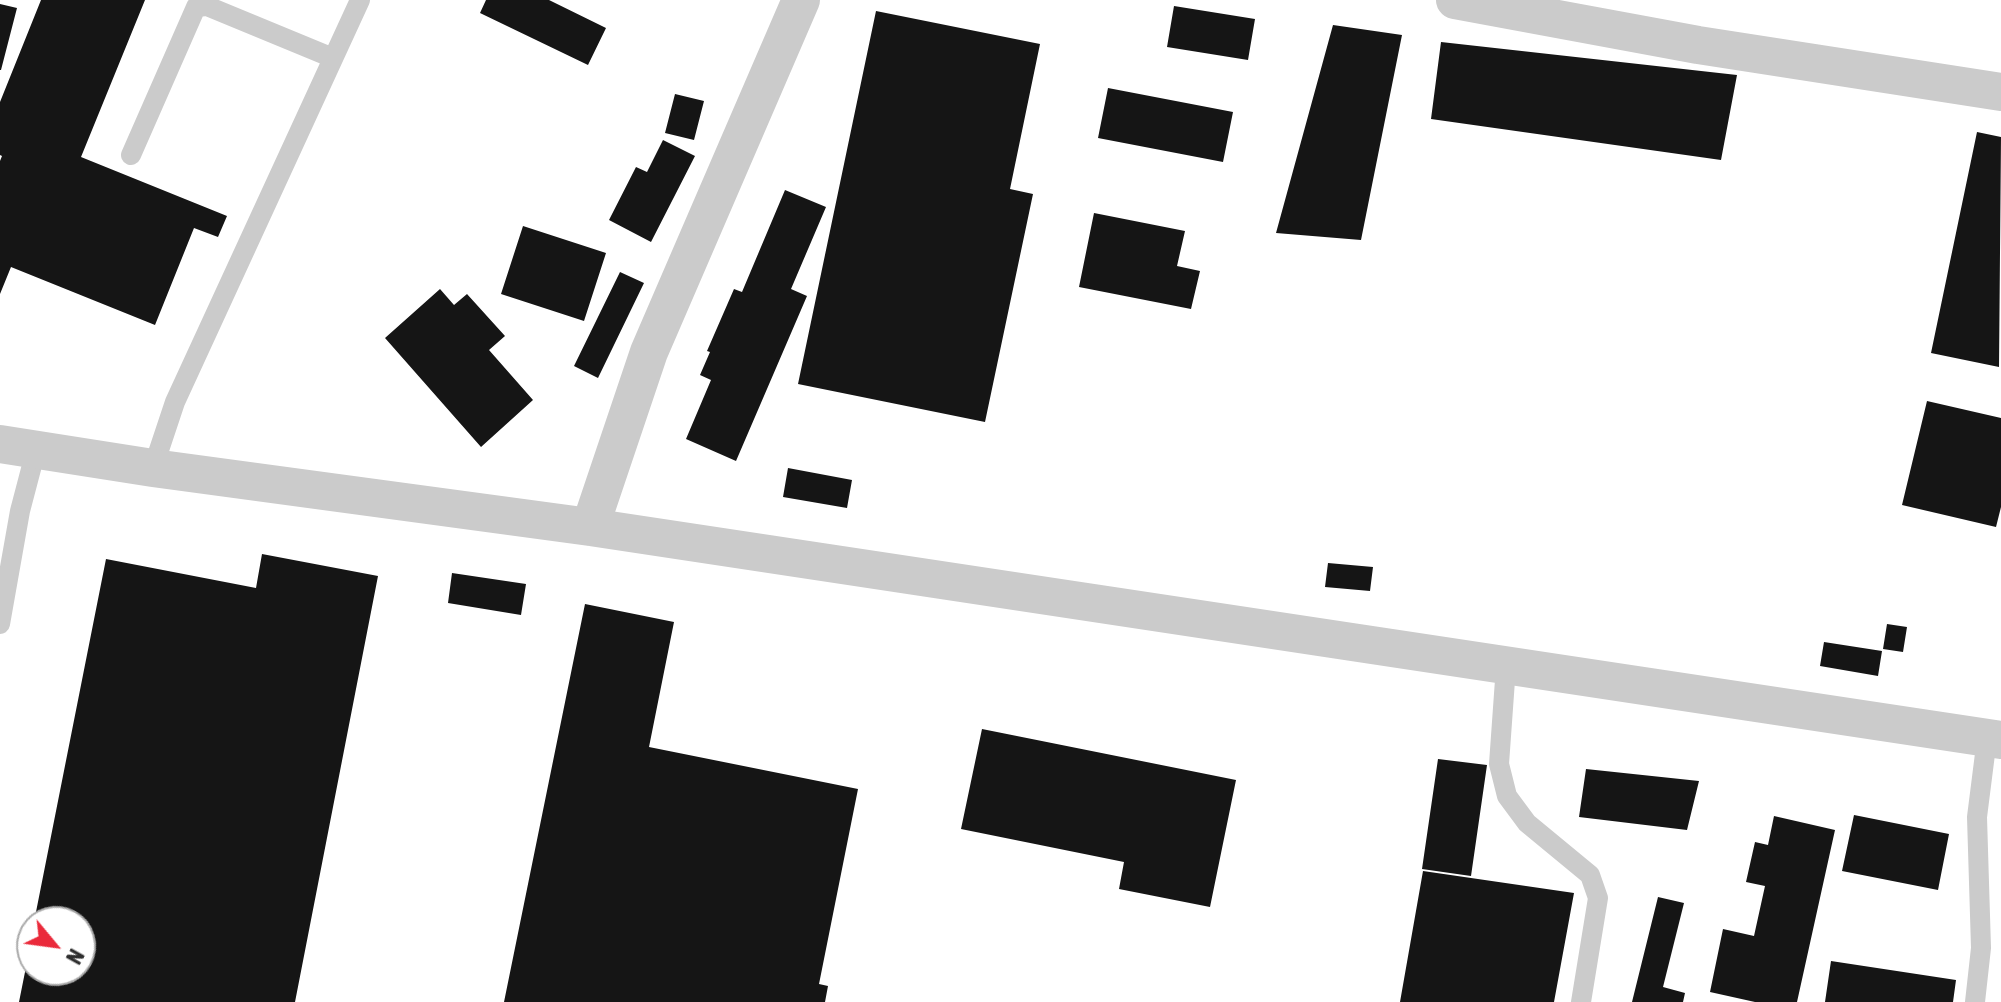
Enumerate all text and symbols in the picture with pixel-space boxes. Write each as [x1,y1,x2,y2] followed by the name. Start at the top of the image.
[16,906,96,986] north arrow
[61,945,90,969] text: N

